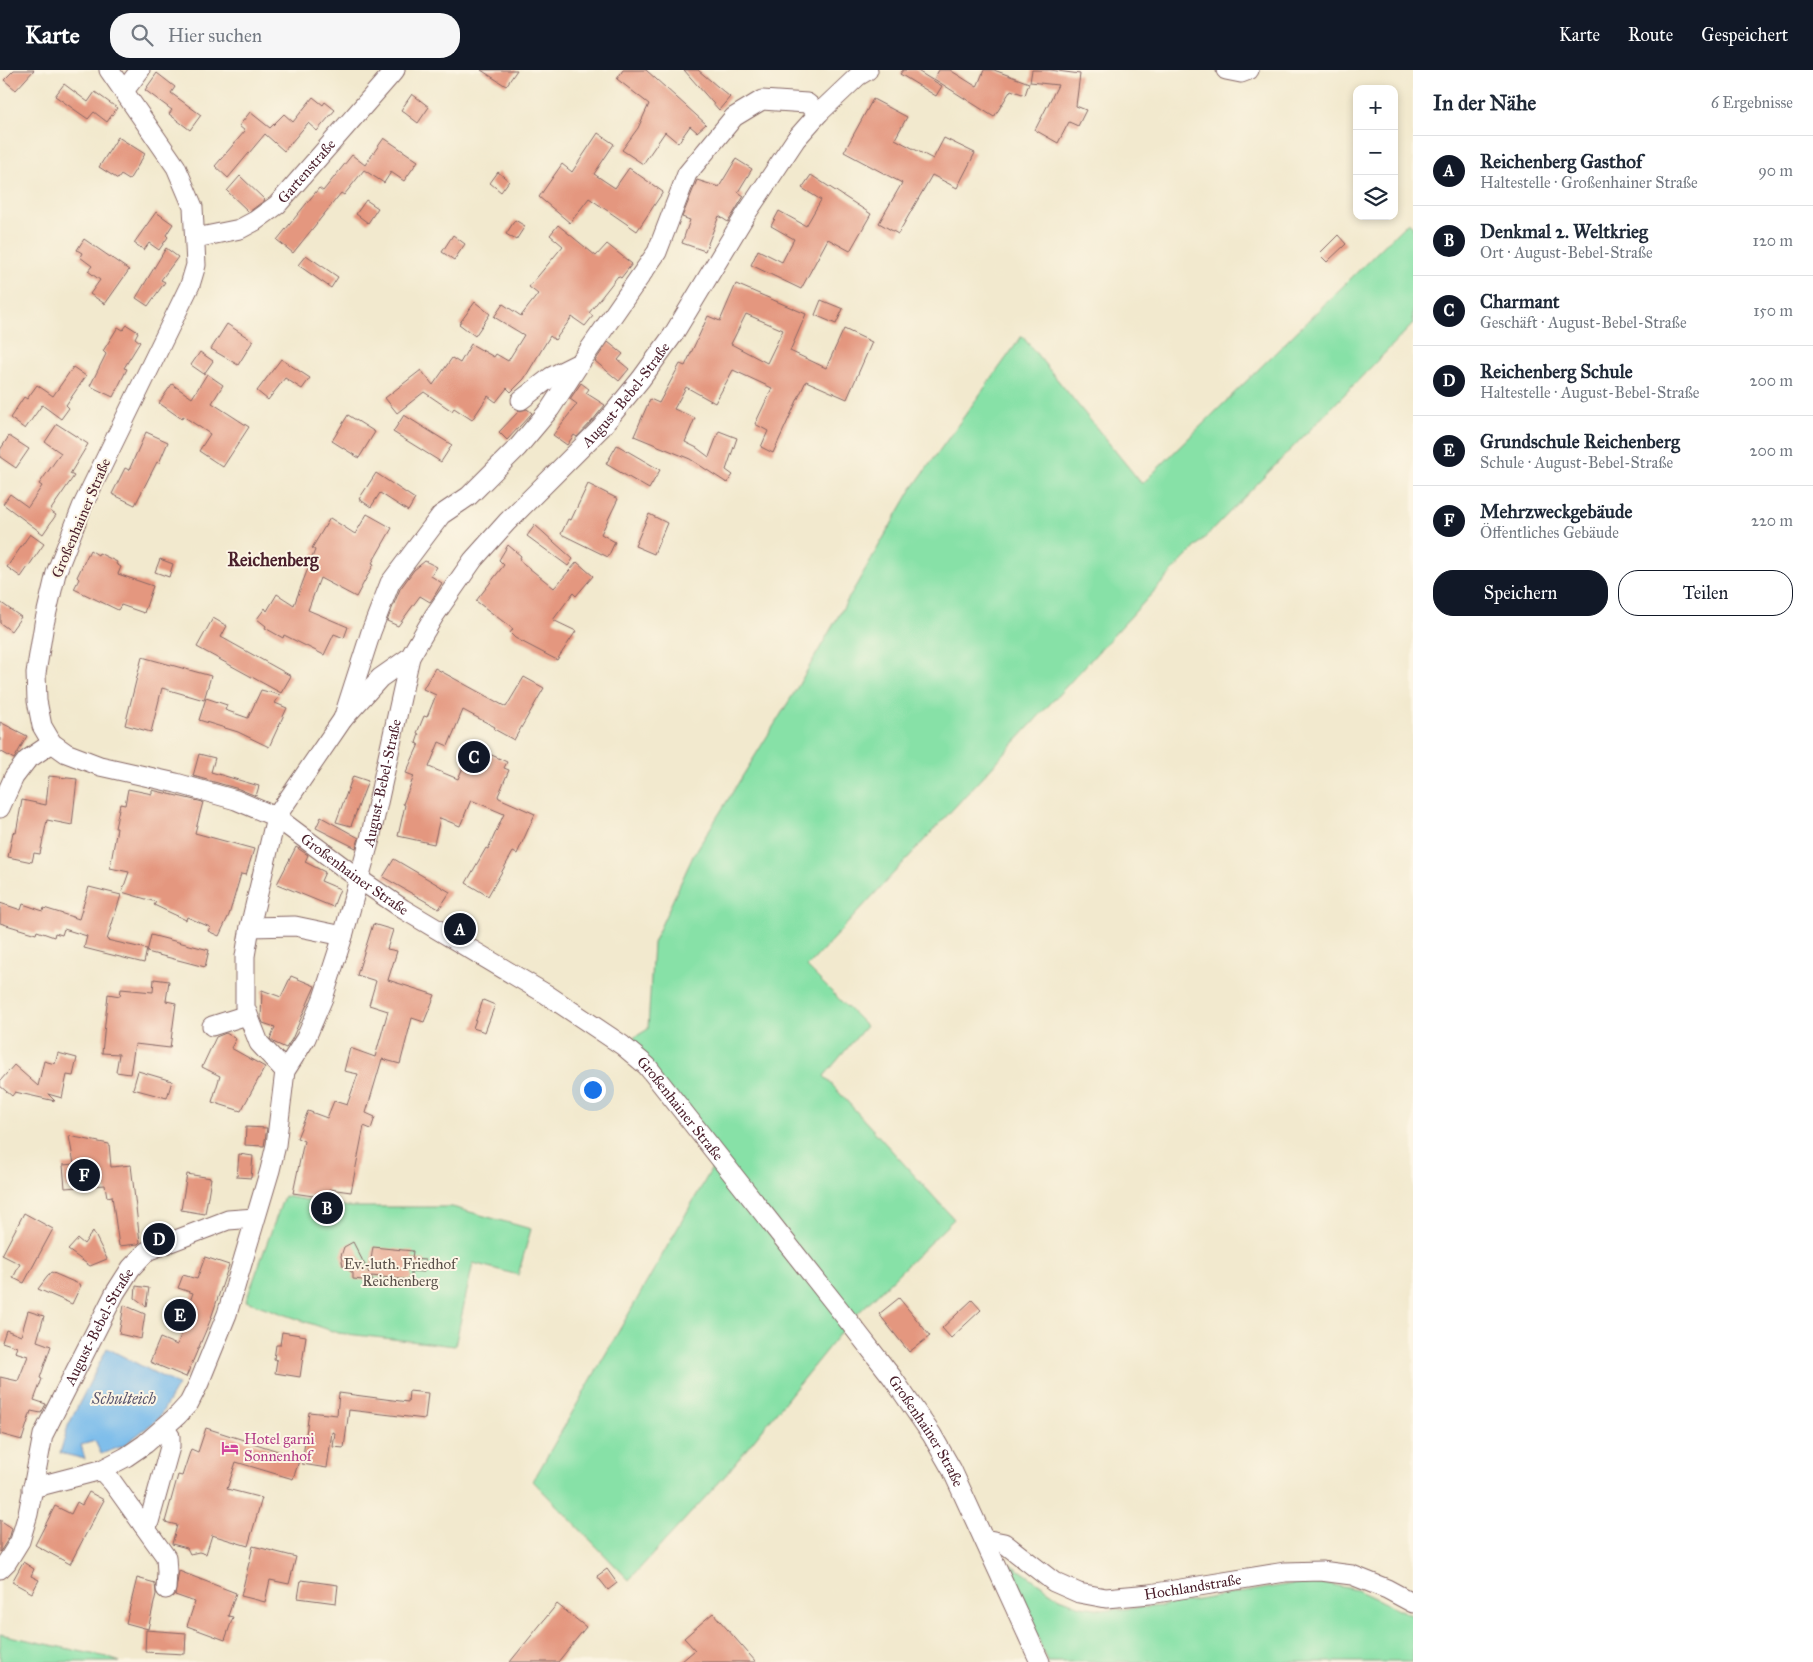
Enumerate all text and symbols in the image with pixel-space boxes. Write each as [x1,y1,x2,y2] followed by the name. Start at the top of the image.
[110,13,460,58] search box
[25,20,80,50] text: Karte
[128,21,156,49] icon: search
[168,24,262,47] text: Hier suchen
[1559,24,1600,46] text: Karte
[1628,24,1673,46] text: Route
[1701,24,1788,46] text: Gespeichert
[1353,85,1398,220] map controls
[1353,85,1398,130] button: +
[1433,90,1536,116] text: In der Nähe
[1711,93,1793,112] text: 6 Ergebnisse
[1353,130,1398,175] button: −
[274,135,339,207] street label: Gartenstraße
[1480,150,1642,173] text: Reichenberg Gasthof
[1444,161,1454,180] text: A
[1758,161,1793,180] text: 90 m
[1480,173,1698,192] text: Haltestelle · Großenhainer Straße
[1353,175,1398,220] button: layers
[1480,220,1648,243] text: Denkmal 2. Weltkrieg
[1444,231,1454,250] text: B
[1753,231,1793,250] text: 120 m
[1480,243,1653,262] text: Ort · August-Bebel-Straße
[1480,290,1560,313] text: Charmant
[1444,301,1454,320] text: C
[1753,301,1793,320] text: 150 m
[1480,313,1687,332] text: Geschäft · August-Bebel-Straße
[577,339,674,452] street label: August-Bebel-Straße
[1480,360,1633,383] text: Reichenberg Schule
[1443,371,1455,390] text: D
[1750,371,1793,390] text: 200 m
[1480,383,1700,402] text: Haltestelle · August-Bebel-Straße
[1480,430,1680,453] text: Grundschule Reichenberg
[1443,441,1455,460] text: E
[1750,441,1793,460] text: 200 m
[1480,453,1673,472] text: Schule · August-Bebel-Straße
[48,455,114,581] street label: Großenhainer Straße
[1480,500,1632,523] text: Mehrzweckgebäude
[1444,511,1454,530] text: F
[1751,511,1793,530] text: 220 m
[1480,523,1619,542] text: Öffentliches Gebäude
[227,549,319,572] district label: Reichenberg
[1433,570,1608,616] button: Speichern
[1618,570,1793,616] button: Teilen
[359,717,405,850] street label: August-Bebel-Straße
[458,738,490,776] pin: C
[297,830,412,919] street label: Großenhainer Straße
[444,910,476,948] pin: A
[633,1053,727,1164] street label: Großenhainer Straße
[580,1077,606,1103] your location
[68,1156,100,1194] pin: F
[311,1189,343,1227] pin: B
[143,1220,175,1258] pin: D
[344,1255,459,1290] park label: Ev.-luth. Friedhof Reichenberg
[60,1265,137,1389] street label: August-Bebel-Straße
[164,1296,196,1334] pin: E
[884,1372,967,1490] street label: Großenhainer Straße
[91,1389,156,1408] water label: Schulteich
[244,1430,315,1465] place label: Hotel garni Sonnenhof
[220,1438,240,1458] hotel icon: Hotel garni Sonnenhof
[1143,1570,1242,1604] street label: Hochlandstraße

